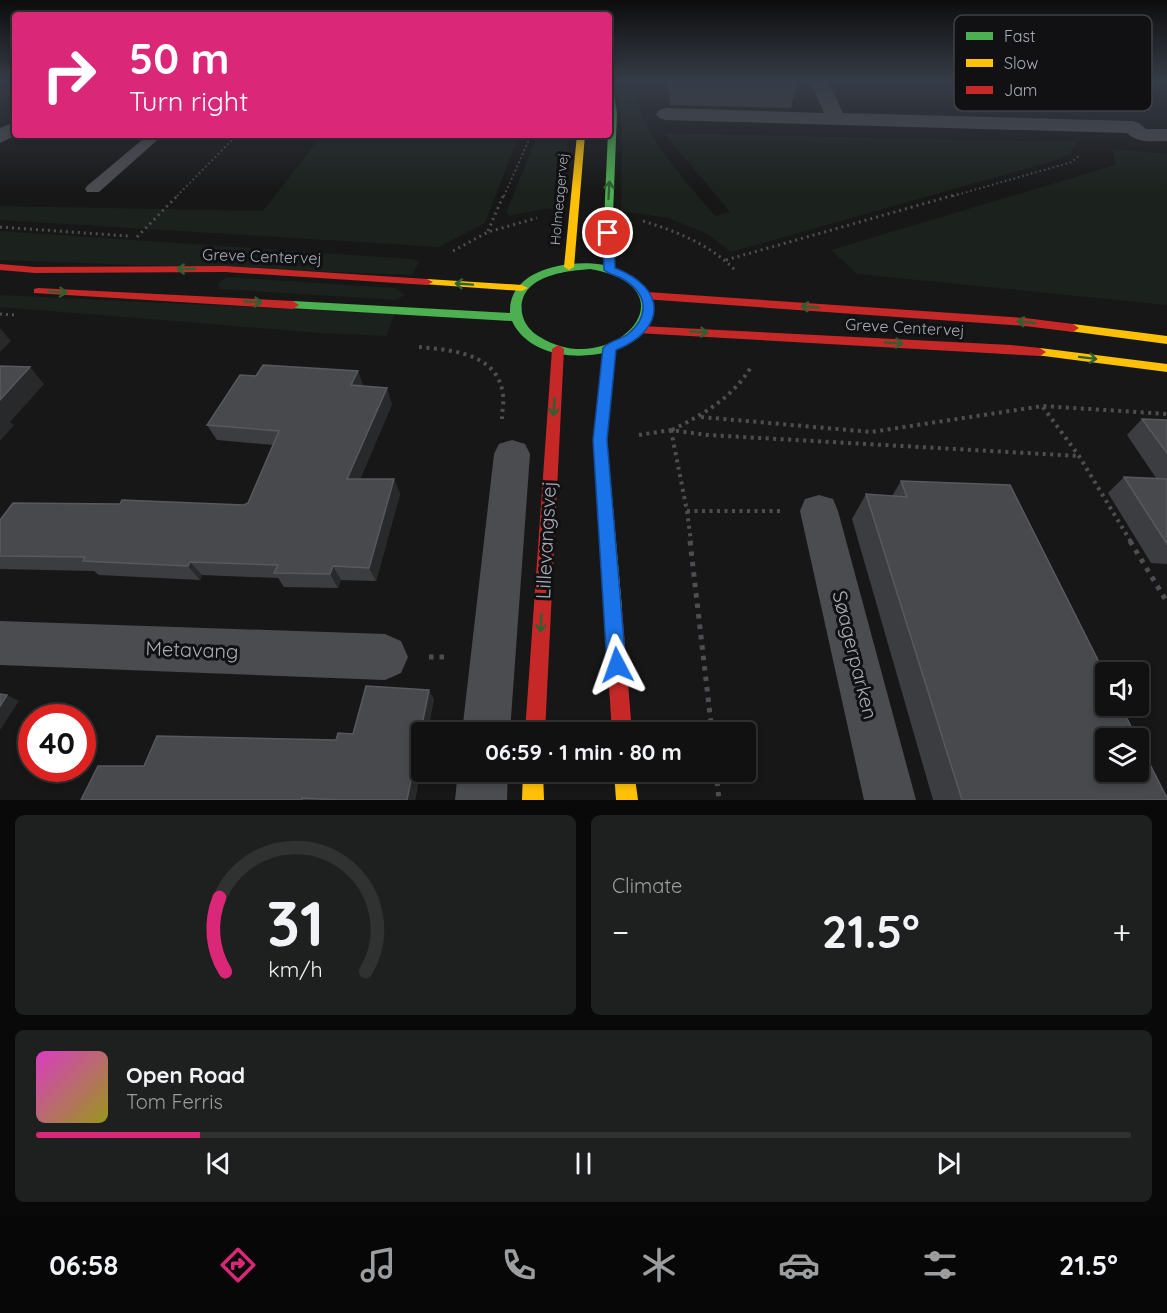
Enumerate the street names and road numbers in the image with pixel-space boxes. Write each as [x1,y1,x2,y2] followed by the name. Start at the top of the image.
[546,152,572,246] street label: Holmeagervej
[202,244,322,268] street label: Greve Centervej
[845,314,965,340] street label: Greve Centervej
[530,480,561,600] street label: Lillevangsvej
[827,588,884,722] street label: Søagerparken
[145,635,239,664] street label: Metavang

